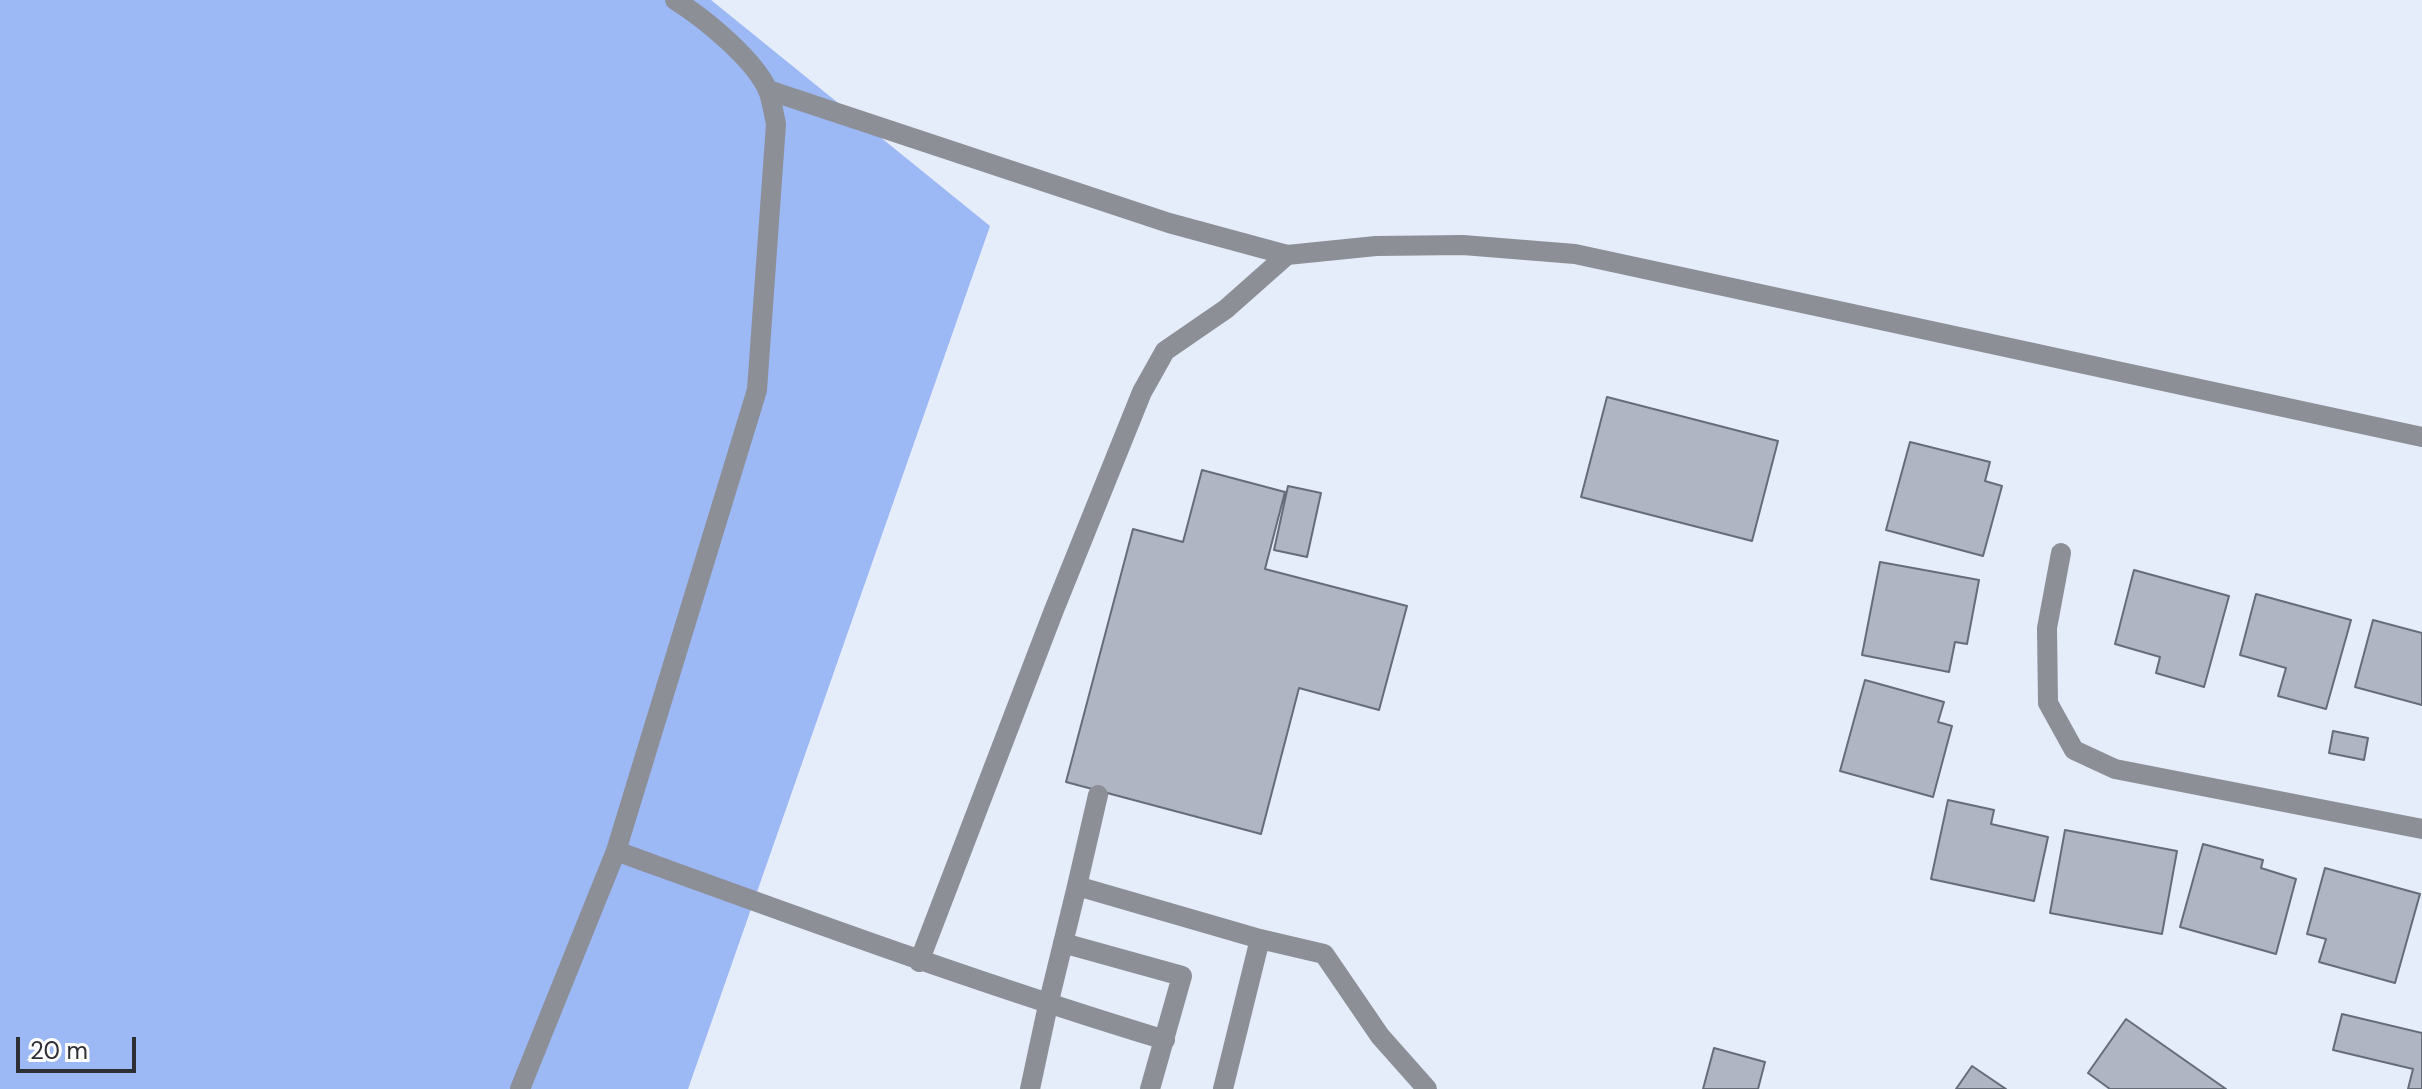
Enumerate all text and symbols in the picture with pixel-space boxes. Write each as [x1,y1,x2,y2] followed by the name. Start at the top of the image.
[20,1021,140,1071] scale bar
[30,1035,88,1066] text: 20 m

